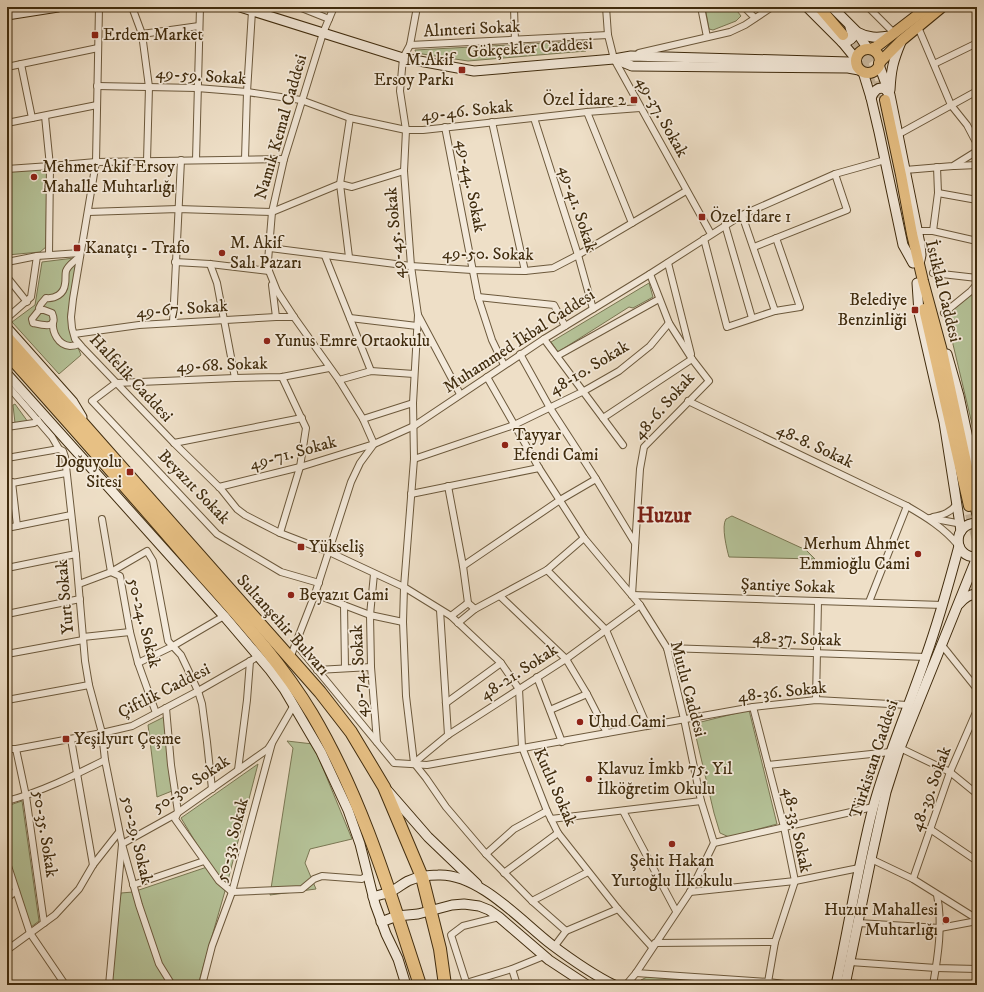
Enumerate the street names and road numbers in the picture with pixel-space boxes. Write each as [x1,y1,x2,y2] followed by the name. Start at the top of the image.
[423,15,522,43] street label: Alınteri Sokak
[466,33,594,63] street label: Gökçekler Caddesi
[250,52,312,202] street label: Namık Kemal Caddesi
[155,62,248,90] street label: 49-59. Sokak
[631,73,694,162] street label: 49-37. Sokak
[420,95,515,127] street label: 49-46. Sokak
[451,138,491,235] street label: 49-44. Sokak
[554,163,603,256] street label: 49-41. Sokak
[380,186,410,280] street label: 49-45. Sokak
[920,237,967,344] street label: İstiklal Caddesi
[442,242,535,266] street label: 49-50. Sokak
[439,283,599,398] street label: Muhammed İkbal Caddesi
[135,295,229,323] street label: 49-67. Sokak
[84,329,178,427] street label: Halfelik Caddesi
[545,335,633,400] street label: 48-10. Sokak
[176,352,269,378] street label: 49-68. Sokak
[628,367,700,445] street label: 48-6. Sokak
[773,419,858,474] street label: 48-8. Sokak
[247,431,339,475] street label: 49-71. Sokak
[153,445,235,529] street label: Beyazıt Sokak
[51,558,79,635] street label: Yurt Sokak
[232,570,334,680] street label: Sultanşehir Bulvarı
[740,573,836,599] street label: Şantiye Sokak
[122,576,166,671] street label: 50-24. Sokak
[346,623,372,718] street label: 49-74. Sokak
[752,626,843,652] street label: 48-37. Sokak
[476,638,563,705] street label: 48-21. Sokak
[665,639,711,739] street label: Mutlu Caddesi
[114,658,214,724] street label: Çiftlik Caddesi
[736,676,828,708] street label: 48-36. Sokak
[844,697,904,821] street label: Türkistan Caddesi
[905,743,957,835] street label: 48-39. Sokak
[528,744,582,830] street label: Kutlu Sokak
[148,750,234,818] street label: 50-30. Sokak
[777,785,817,875] street label: 48-33. Sokak
[27,789,63,880] street label: 50-35. Sokak
[116,794,158,887] street label: 50-29. Sokak
[210,795,254,884] street label: 50-33. Sokak

